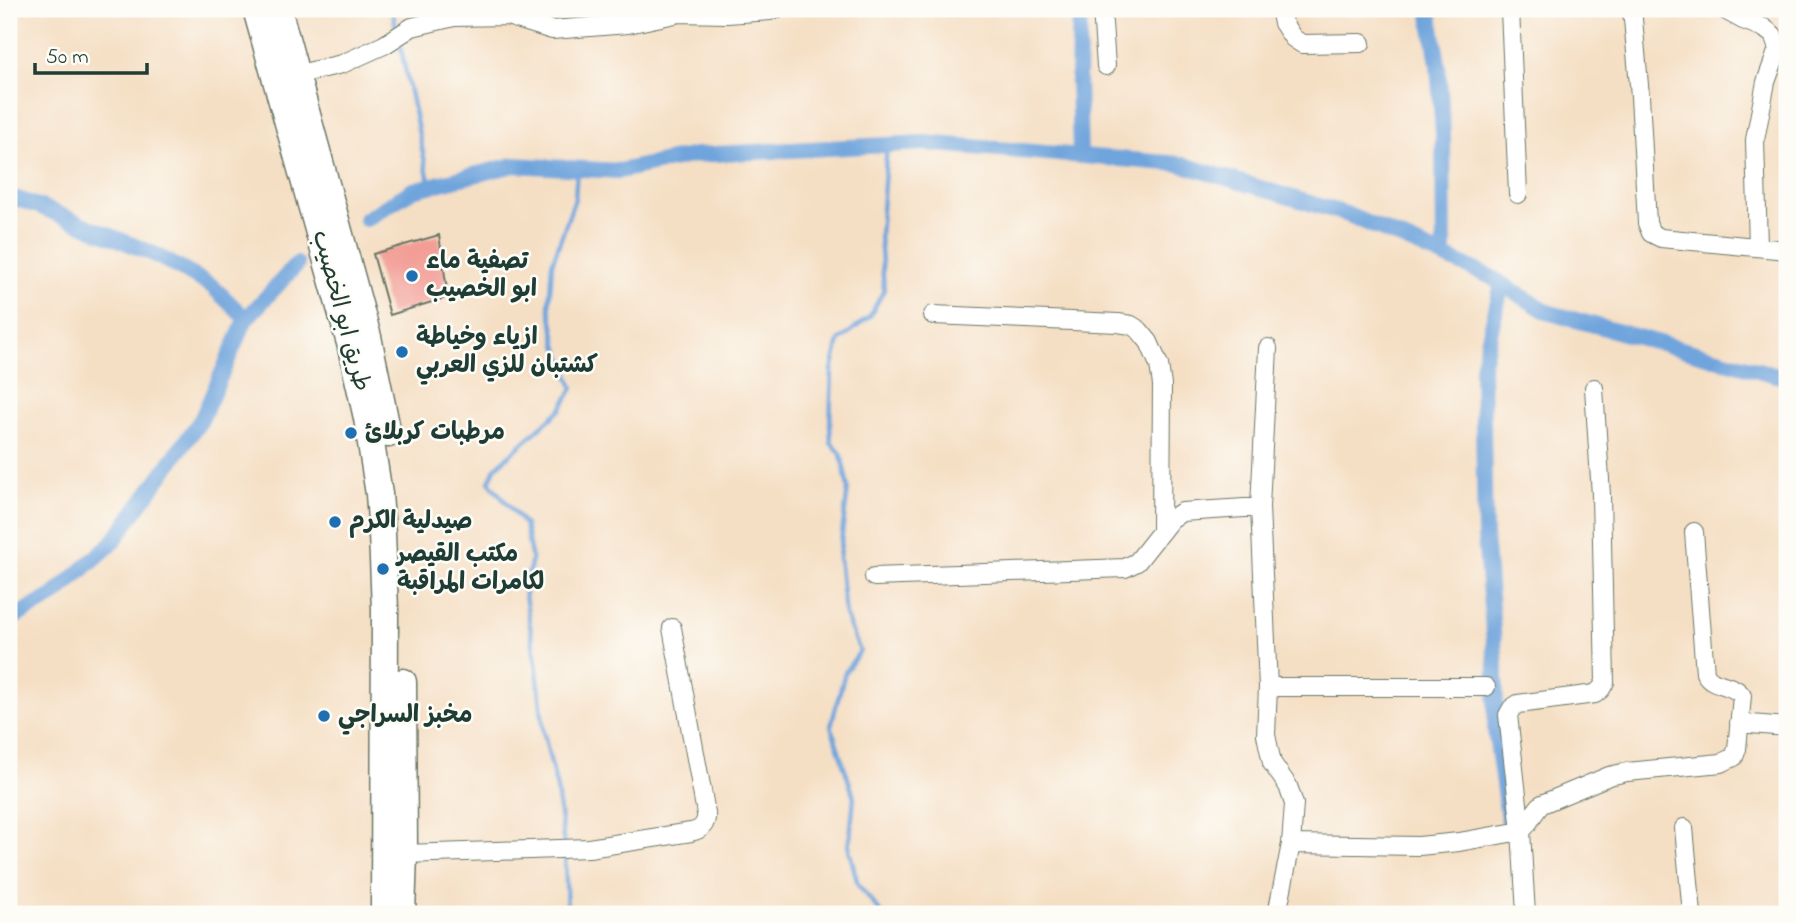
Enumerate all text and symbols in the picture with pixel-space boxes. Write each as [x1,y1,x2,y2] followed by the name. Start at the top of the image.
[35,32,147,76] scale bar
[46,43,89,73] text: 50 m
[302,226,378,396] street label: طريق ابو الخصيب
[426,245,537,308] place label: تصفية ماء ابو الخصيب
[404,268,420,284] marker: تصفية ماء ابو الخصيب
[416,321,598,385] place label: ازياء وخياطة كشتبان للزي العربي
[394,344,410,360] marker: ازياء وخياطة كشتبان للزي العربي
[365,416,505,451] place label: مرطبات كربلائ
[343,425,359,441] marker: مرطبات كربلائ
[349,505,473,540] place label: صيدلية الكرم
[327,514,343,530] marker: صيدلية الكرم
[395,538,544,601] place label: مكتب القيصر لكامرات المراقبة
[375,561,391,577] marker: مكتب القيصر لكامرات المراقبة
[338,699,473,735] place label: مخبز السراجي
[316,708,332,724] marker: مخبز السراجي

